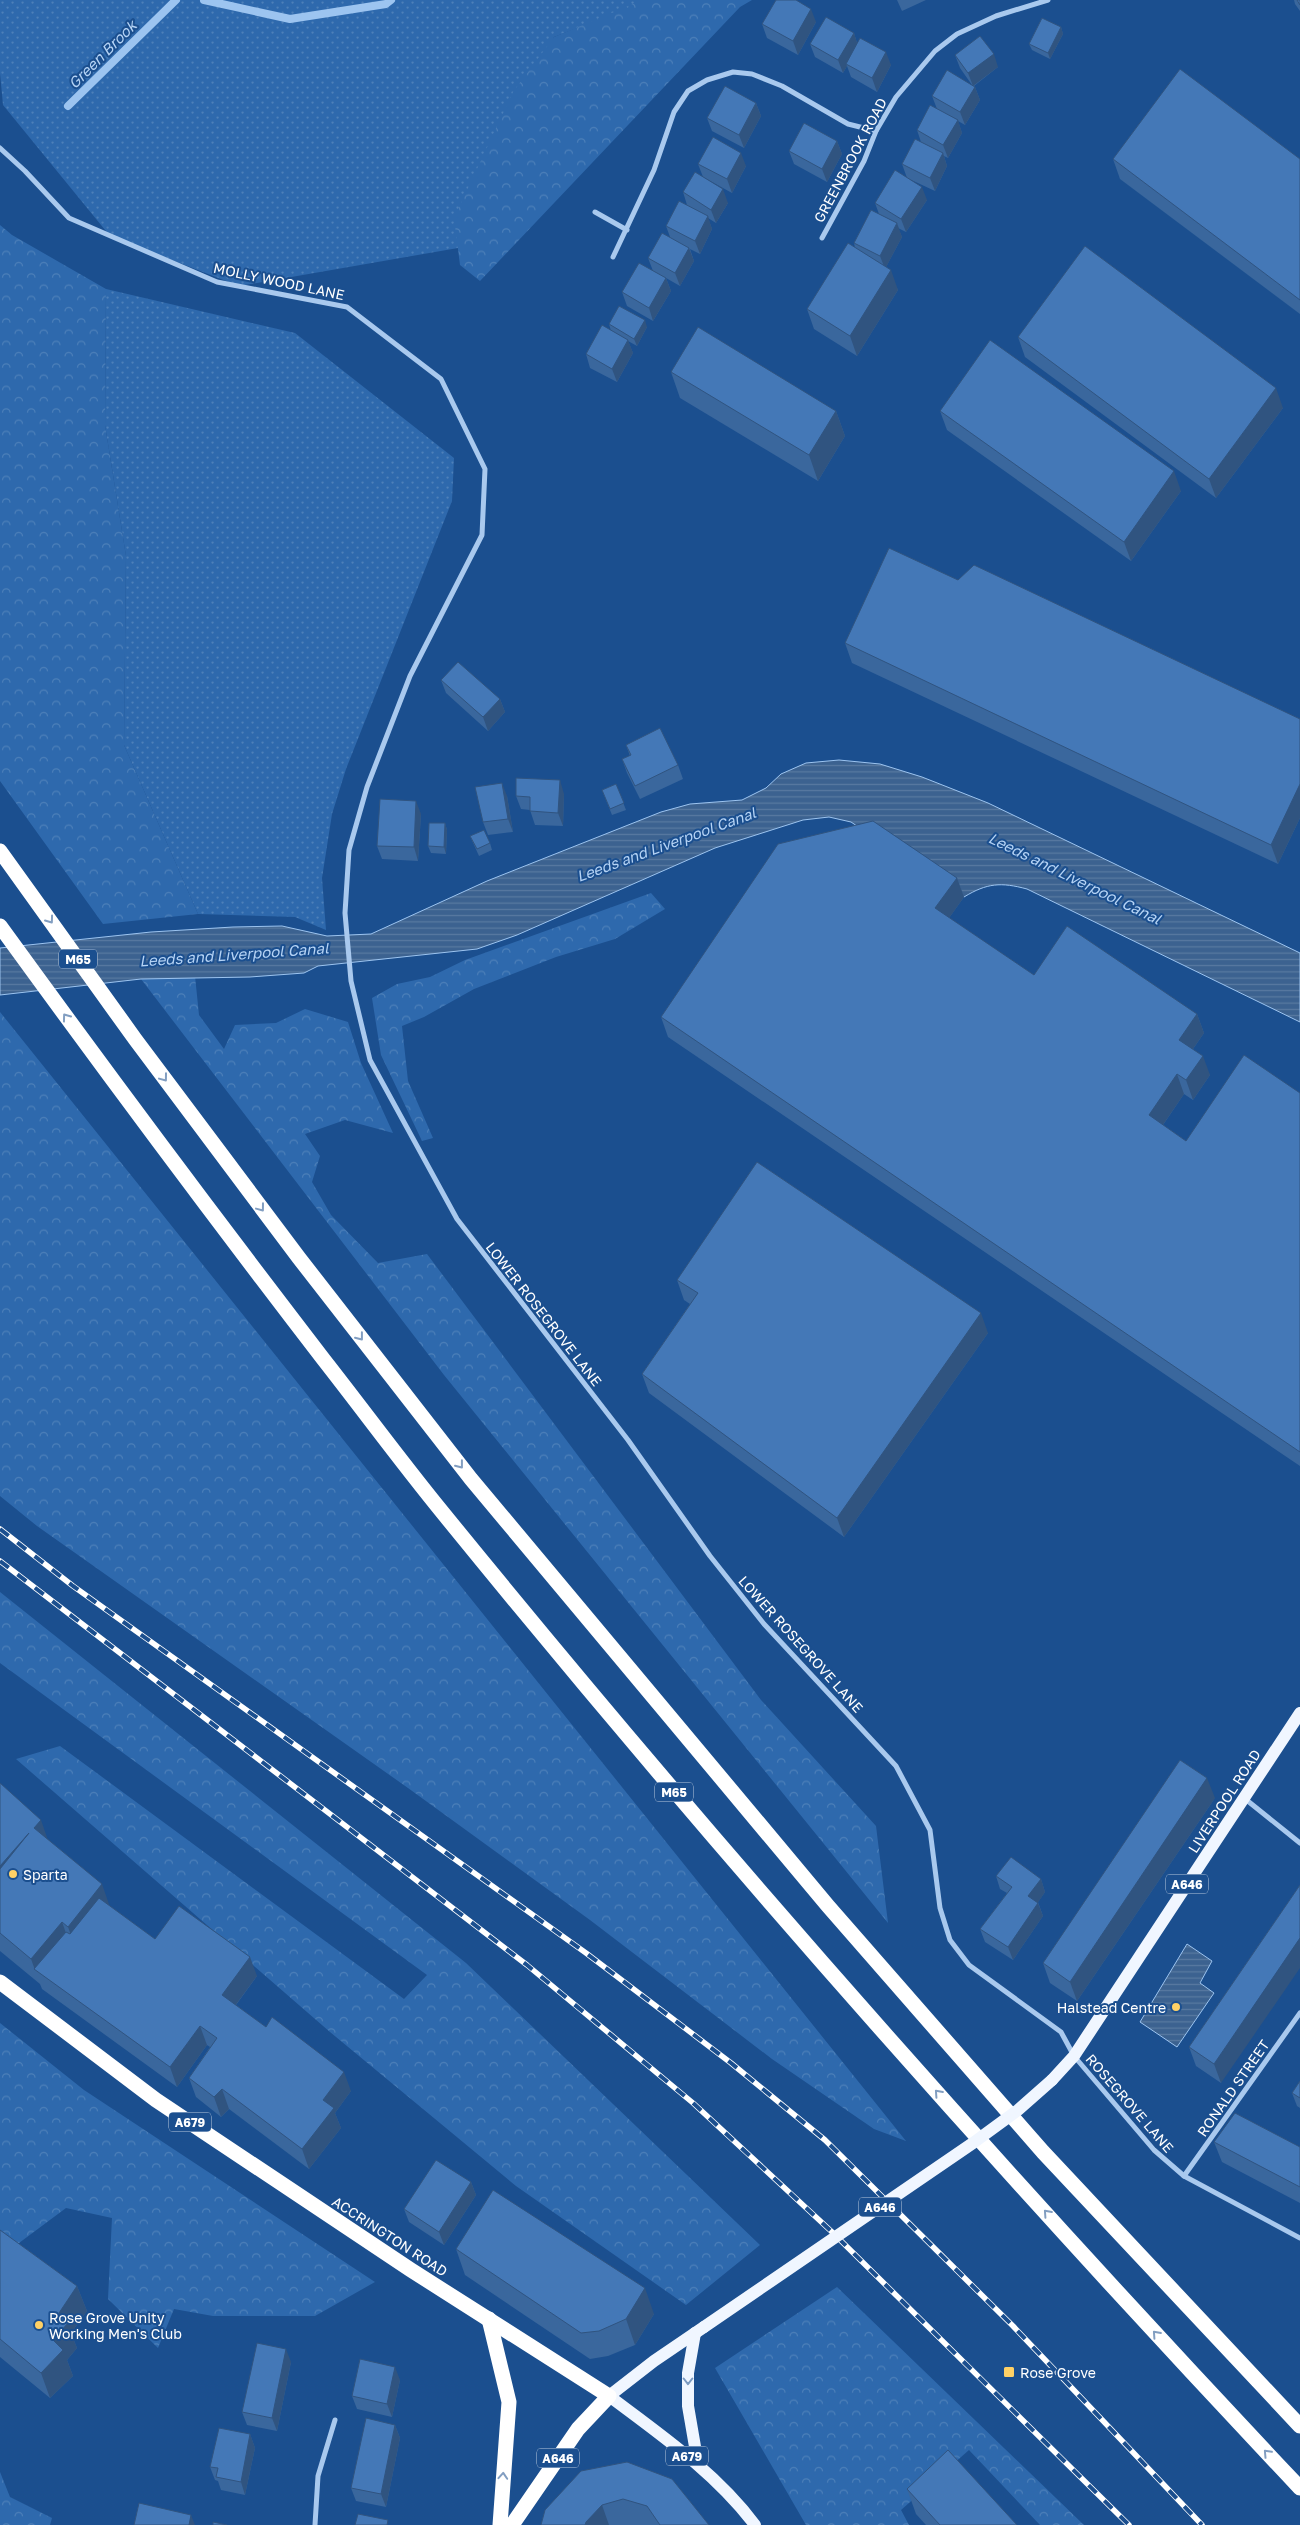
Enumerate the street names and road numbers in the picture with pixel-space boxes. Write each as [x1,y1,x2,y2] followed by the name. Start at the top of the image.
[810,95,890,225] street label: GREENBROOK ROAD
[212,259,346,303] street label: MOLLY WOOD LANE
[59,950,97,969] road number: M65
[483,1239,605,1389] street label: LOWER ROSEGROVE LANE
[735,1572,867,1716] street label: LOWER ROSEGROVE LANE
[1184,1746,1264,1856] street label: LIVERPOOL ROAD
[655,1782,693,1801] road number: M65
[1166,1875,1208,1894] road number: A646
[1193,2036,1273,2140] street label: RONALD STREET
[1083,2050,1177,2156] street label: ROSEGROVE LANE
[169,2112,211,2132] road number: A679
[329,2192,451,2280] street label: ACCRINGTON ROAD
[859,2198,901,2216] road number: A646
[666,2446,708,2466] road number: A679
[537,2448,579,2468] road number: A646

